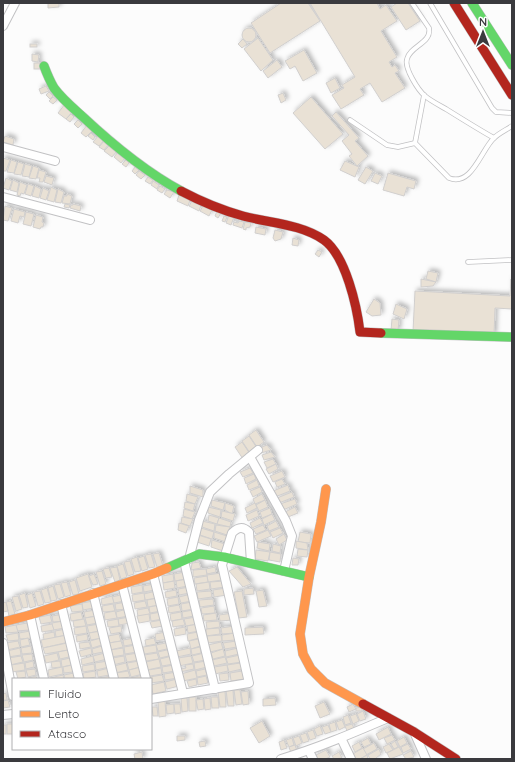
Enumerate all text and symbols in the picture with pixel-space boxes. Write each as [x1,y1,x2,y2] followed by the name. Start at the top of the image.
[463,12,503,52] north arrow
[479,15,487,29] text: N
[12,678,152,750] legend
[48,686,81,701] text: Fluido
[48,706,79,721] text: Lento
[48,726,86,741] text: Atasco

